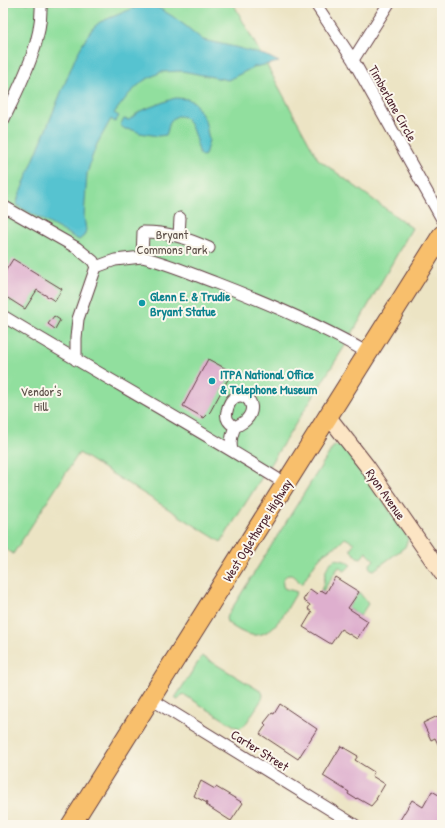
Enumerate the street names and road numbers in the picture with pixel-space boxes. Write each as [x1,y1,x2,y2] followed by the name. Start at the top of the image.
[365,62,421,144] street label: Timberlane Circle
[362,465,410,523] street label: Ryon Avenue
[218,475,296,585] street label: West Oglethorpe Highway
[228,725,293,775] street label: Carter Street

